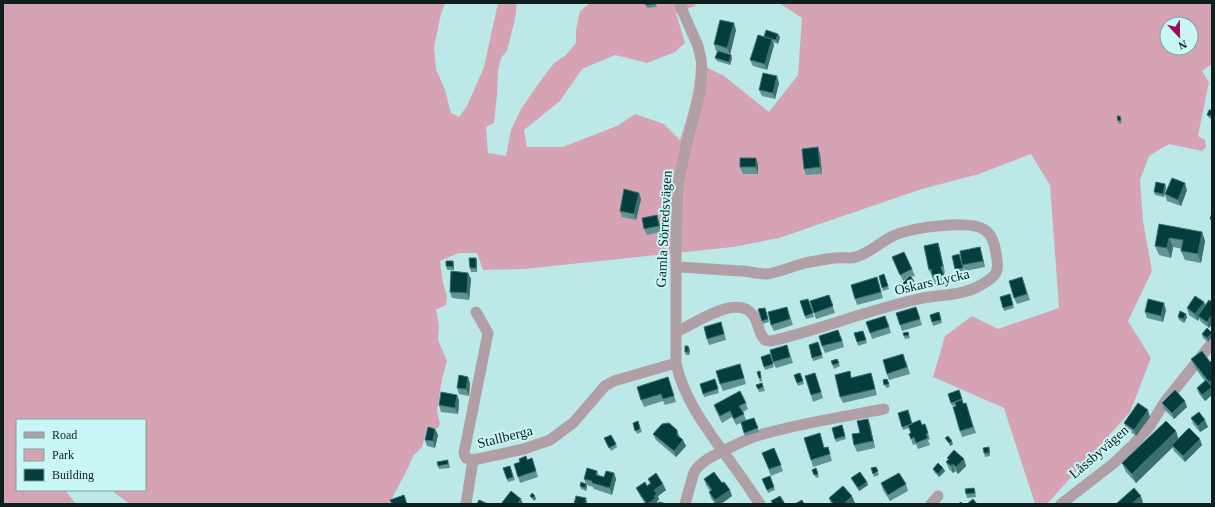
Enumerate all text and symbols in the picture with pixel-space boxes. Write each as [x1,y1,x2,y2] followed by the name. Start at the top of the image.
[1159,16,1199,56] north arrow
[1177,38,1189,52] text: N
[653,170,675,288] street label: Gamla Sörredsvägen
[893,266,972,298] street label: Oskars Lycka
[16,419,146,491] legend
[1066,422,1132,482] street label: Låssbyvägen
[476,423,535,451] street label: Stallberga
[52,428,77,442] text: Road
[52,448,74,462] text: Park
[52,468,94,482] text: Building

